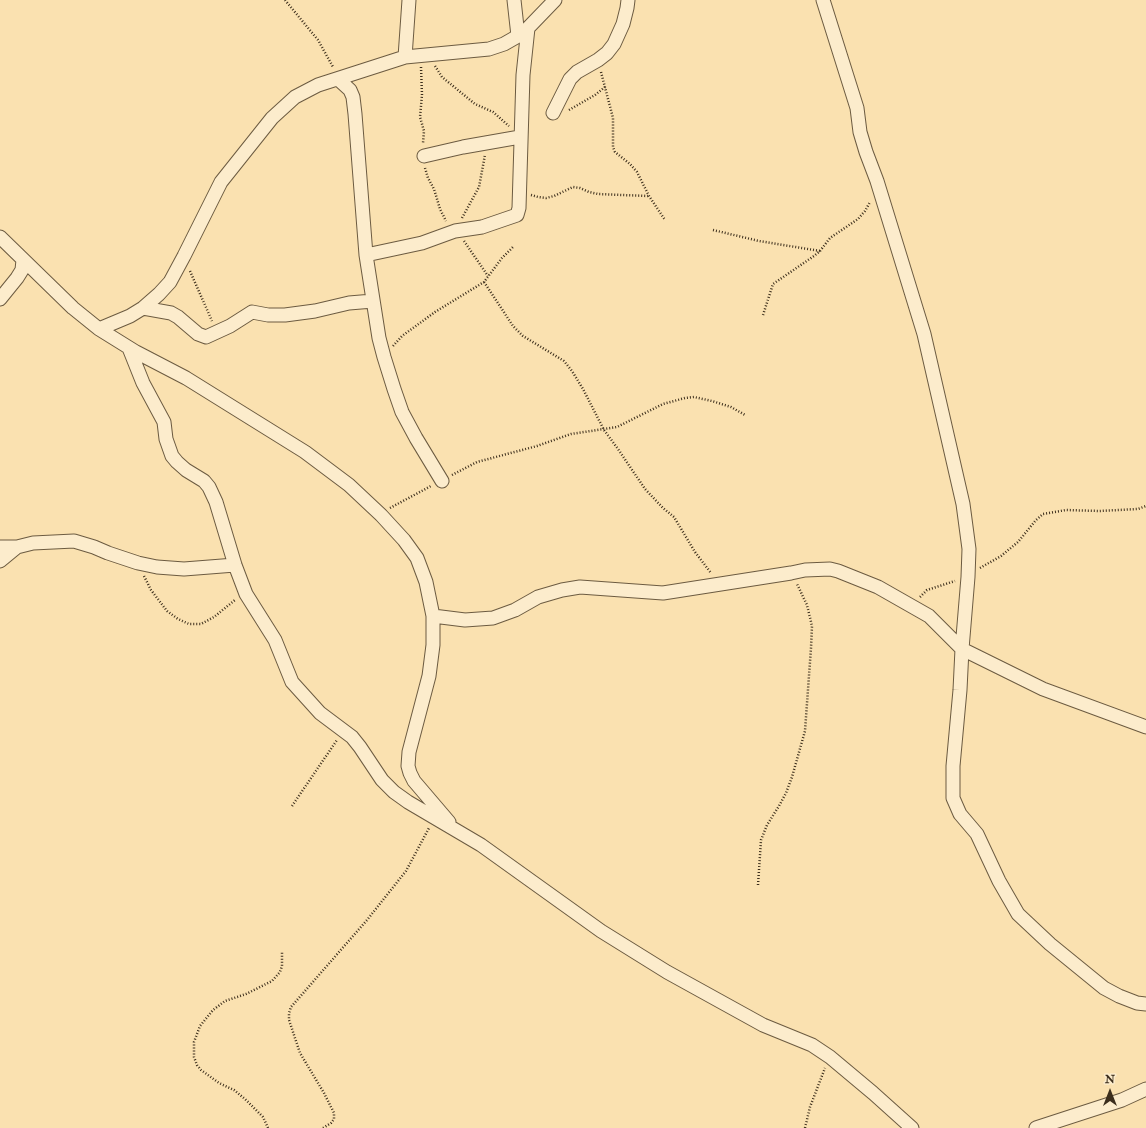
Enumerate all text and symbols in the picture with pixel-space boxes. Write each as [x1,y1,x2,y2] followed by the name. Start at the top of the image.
[1090,1072,1130,1112] north arrow
[1105,1073,1115,1086] text: N

